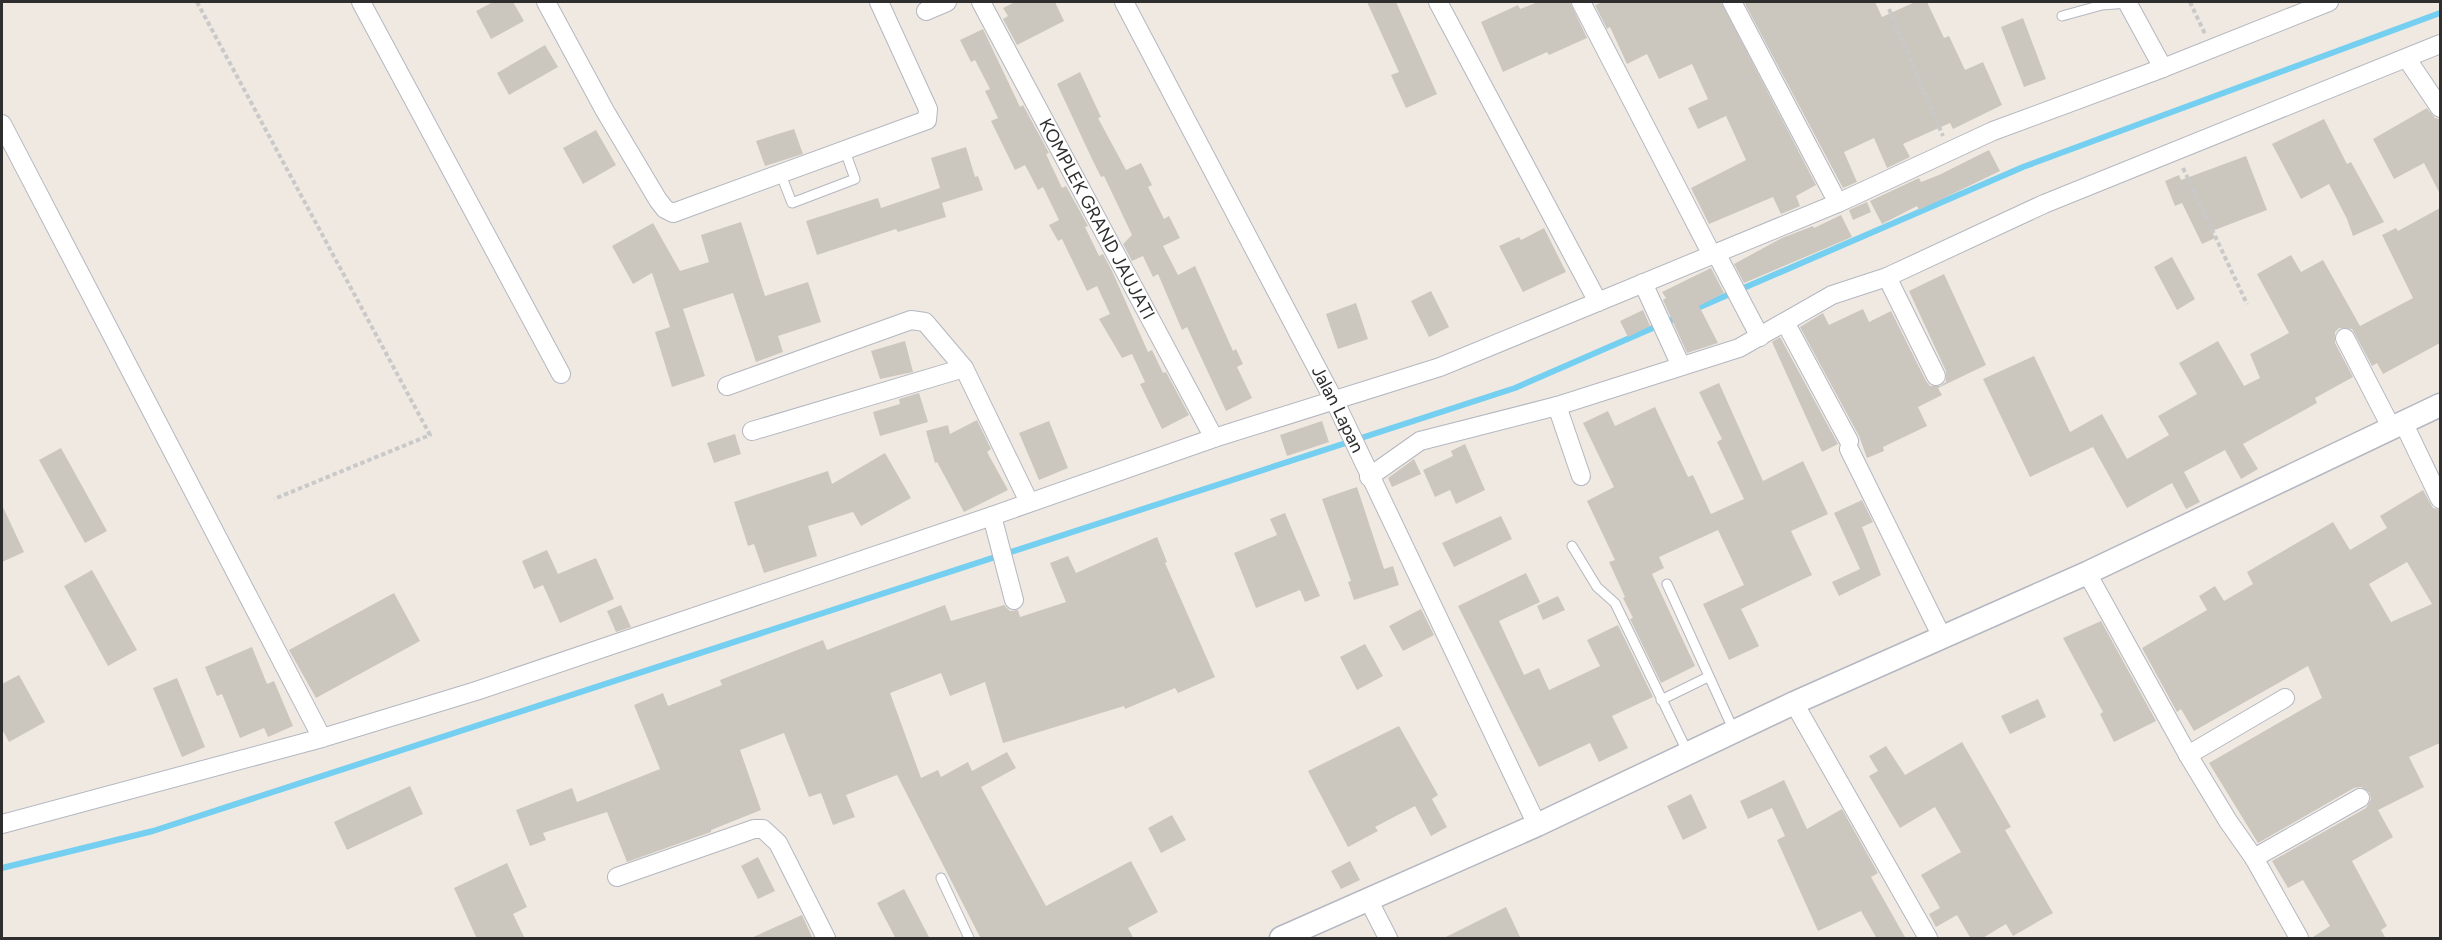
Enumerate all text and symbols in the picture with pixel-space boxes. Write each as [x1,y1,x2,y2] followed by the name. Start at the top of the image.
[1034,115,1160,323] street label: KOMPLEK GRAND JAUJATI
[1307,362,1369,456] street label: Jalan Lapan

